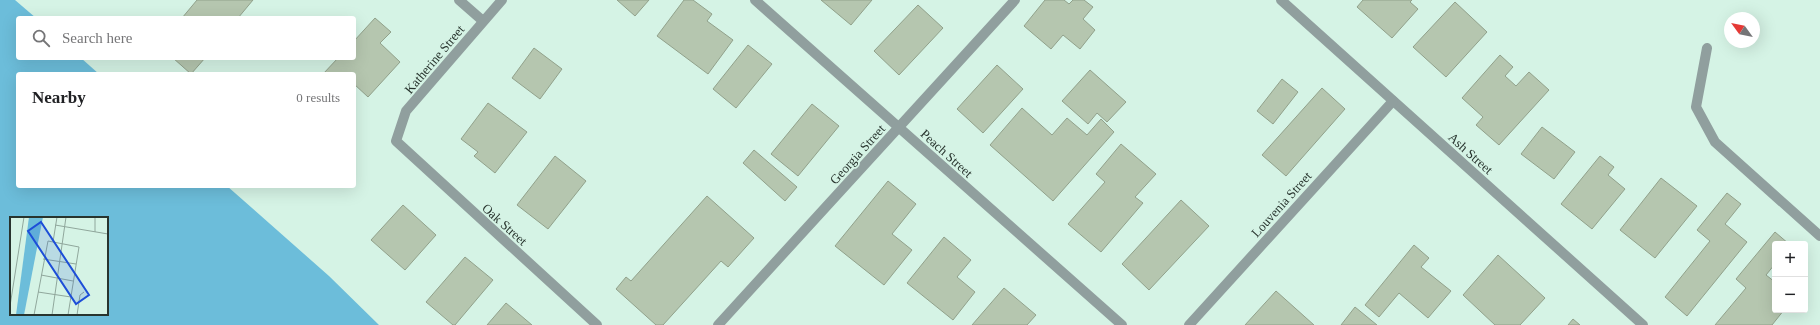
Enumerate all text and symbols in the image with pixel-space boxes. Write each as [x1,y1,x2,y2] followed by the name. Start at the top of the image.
[1724,12,1760,48] north arrow
[16,16,356,60] search box
[401,22,468,97] street label: Katherine Street
[30,27,52,49] icon: search
[62,30,132,46] text: Search here
[32,88,86,107] text: Nearby
[296,90,340,105] text: 0 results
[827,121,888,187] street label: Georgia Street
[918,126,976,181] street label: Peach Street
[1445,130,1496,177] street label: Ash Street
[1248,168,1315,240] street label: Louvenia Street
[479,200,530,249] street label: Oak Street
[10,217,108,315] inset map
[1772,241,1808,313] map controls
[1772,241,1808,277] button: +
[1772,277,1808,313] button: −

